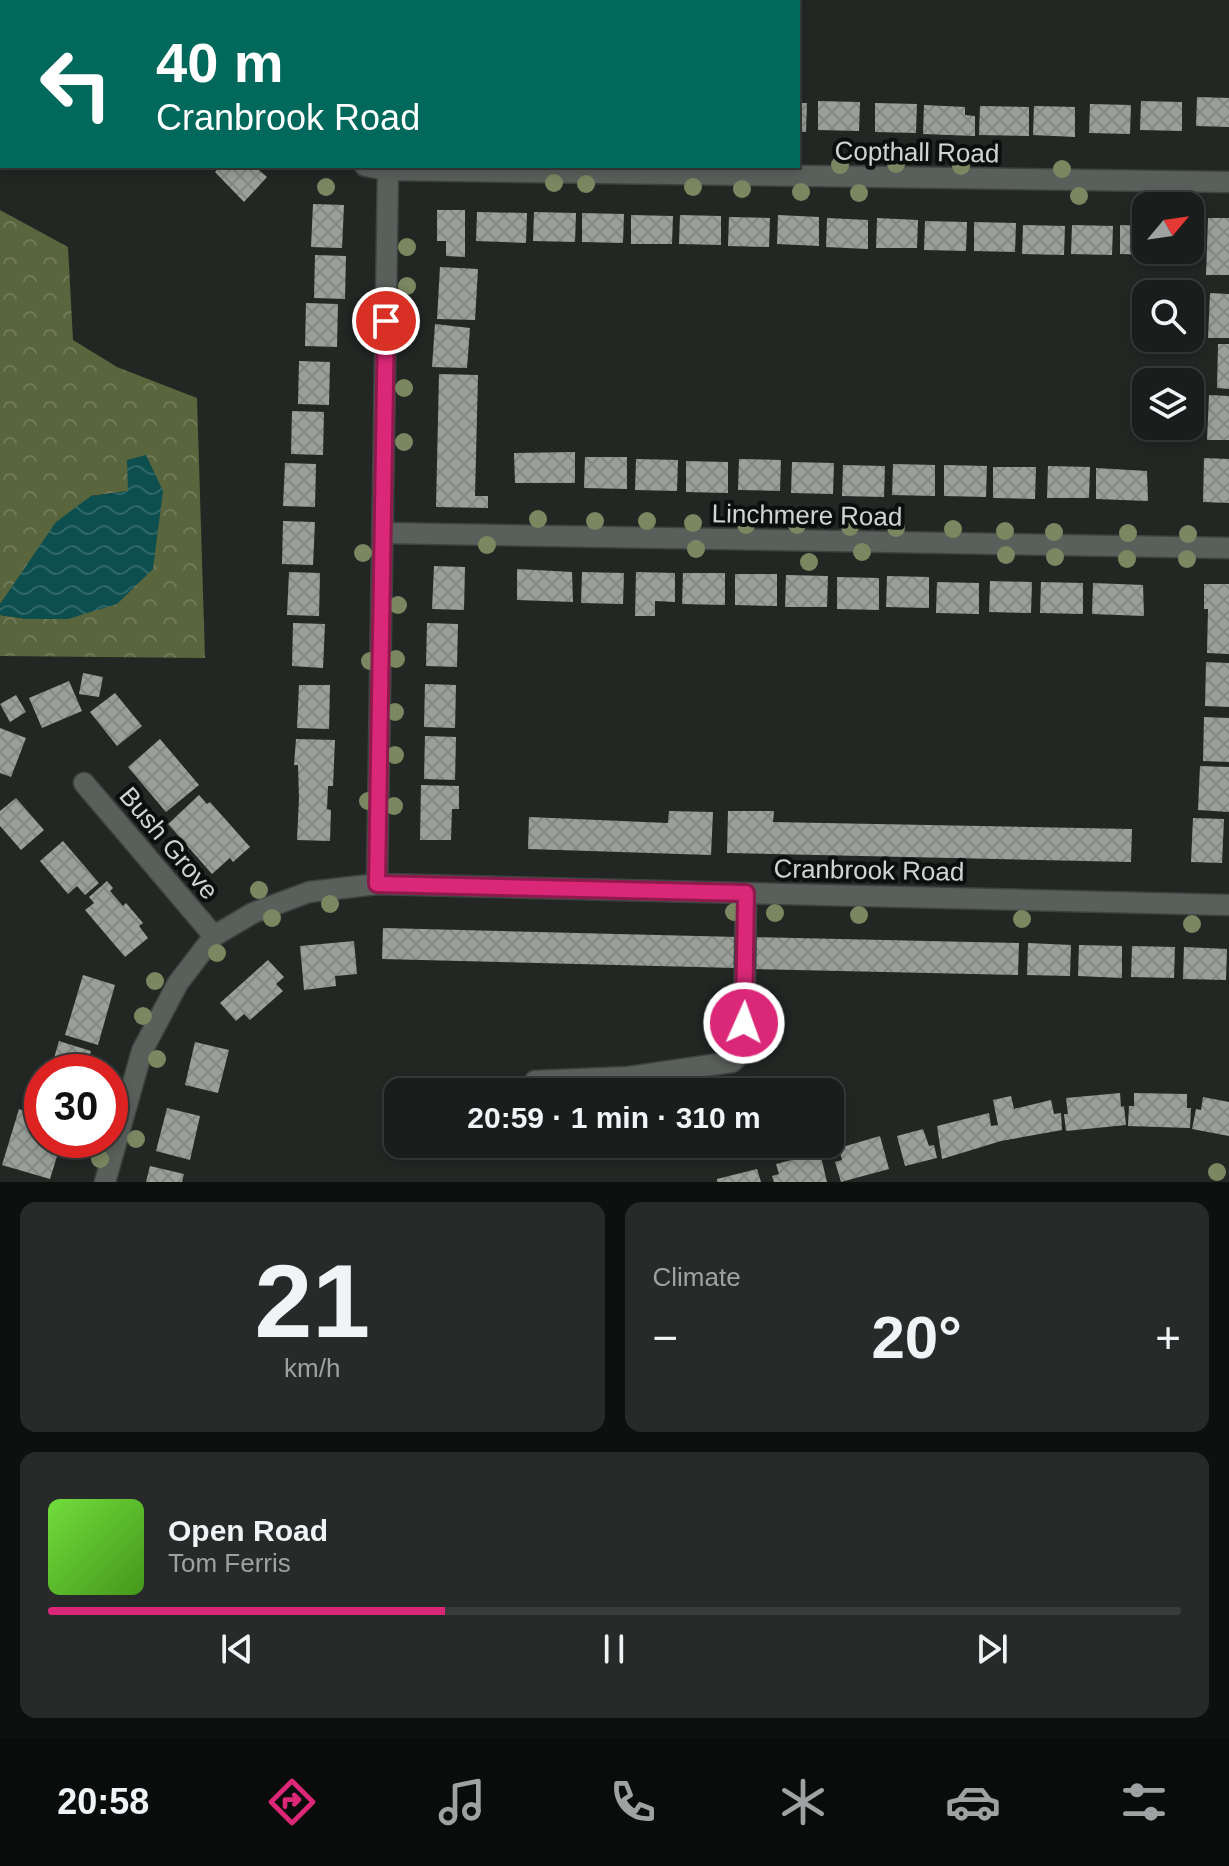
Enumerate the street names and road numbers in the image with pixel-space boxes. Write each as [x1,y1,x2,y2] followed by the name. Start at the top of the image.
[834,136,1000,168] street label: Copthall Road
[711,498,903,532] street label: Linchmere Road
[113,781,225,905] street label: Bush Grove
[773,853,965,887] street label: Cranbrook Road

